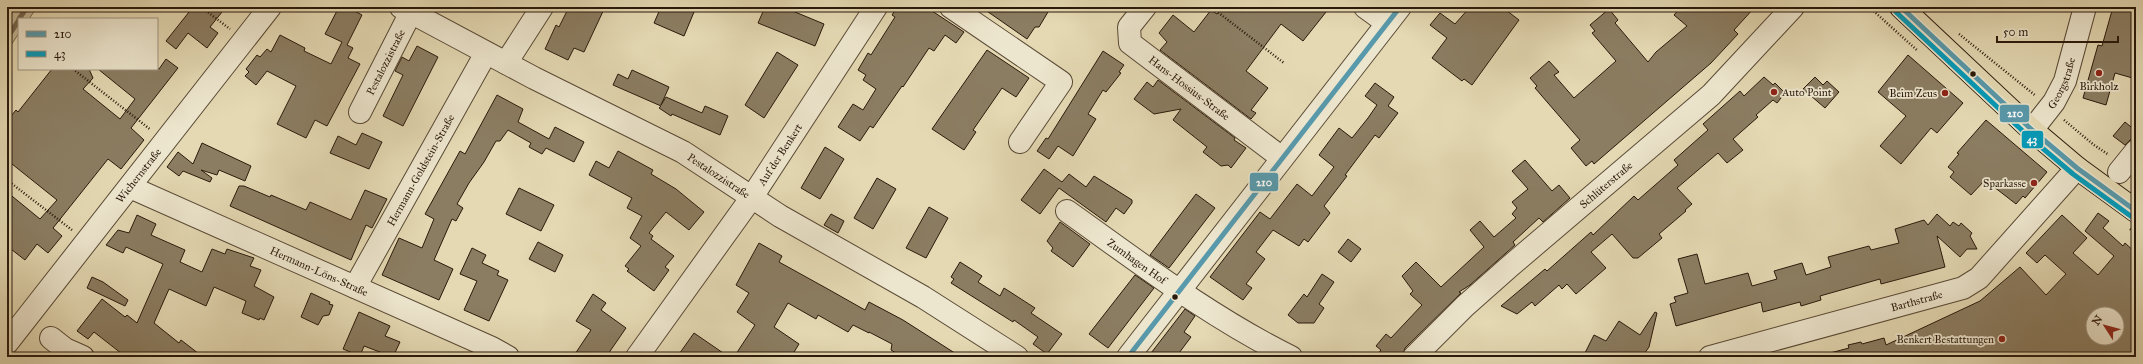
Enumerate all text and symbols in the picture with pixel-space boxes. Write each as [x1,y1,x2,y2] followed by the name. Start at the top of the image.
[18,18,158,70] legend
[1997,18,2118,44] scale bar
[2003,25,2028,39] text: 50 m
[54,27,72,41] text: 210
[363,27,408,97] street label: Pestalozzistraße
[54,47,66,61] text: 43
[1146,53,1233,123] street label: Hans-Hossius-Straße
[2045,56,2078,111] street label: Georgstraße
[2094,68,2104,78] marker: Birkholz
[1968,69,1978,79] unlabelled marker
[2079,80,2119,93] place label: Birkholz
[1781,86,1832,99] place label: Auto Point
[1769,87,1779,97] marker: Auto Point
[1889,87,1937,100] place label: Beim Zeus
[1940,88,1950,98] marker: Beim Zeus
[1999,104,2030,123] line badge: 210
[2007,107,2024,120] text: 210
[384,112,457,228] street label: Hermann-Goldstein-Straße
[754,121,805,189] street label: Auf der Benkert
[2021,130,2044,149] line badge: 43
[2027,133,2037,147] text: 43
[113,145,164,205] street label: Wichernstraße
[685,150,753,201] street label: Pestalozzistraße
[1577,158,1635,211] street label: Schlüterstraße
[1249,172,1279,192] line badge: 210
[1256,176,1273,189] text: 210
[1983,177,2026,190] place label: Sparkasse
[2029,178,2039,188] marker: Sparkasse
[1105,236,1171,288] street label: Zumhagen Hof
[268,244,371,299] street label: Hermann-Löns-Straße
[1889,287,1944,314] street label: Barthstraße
[1170,292,1180,302] unlabelled marker
[2085,306,2125,346] north arrow
[2089,312,2106,328] text: N
[1897,333,1994,346] place label: Benkert Bestattungen
[1997,334,2007,344] marker: Benkert Bestattungen

